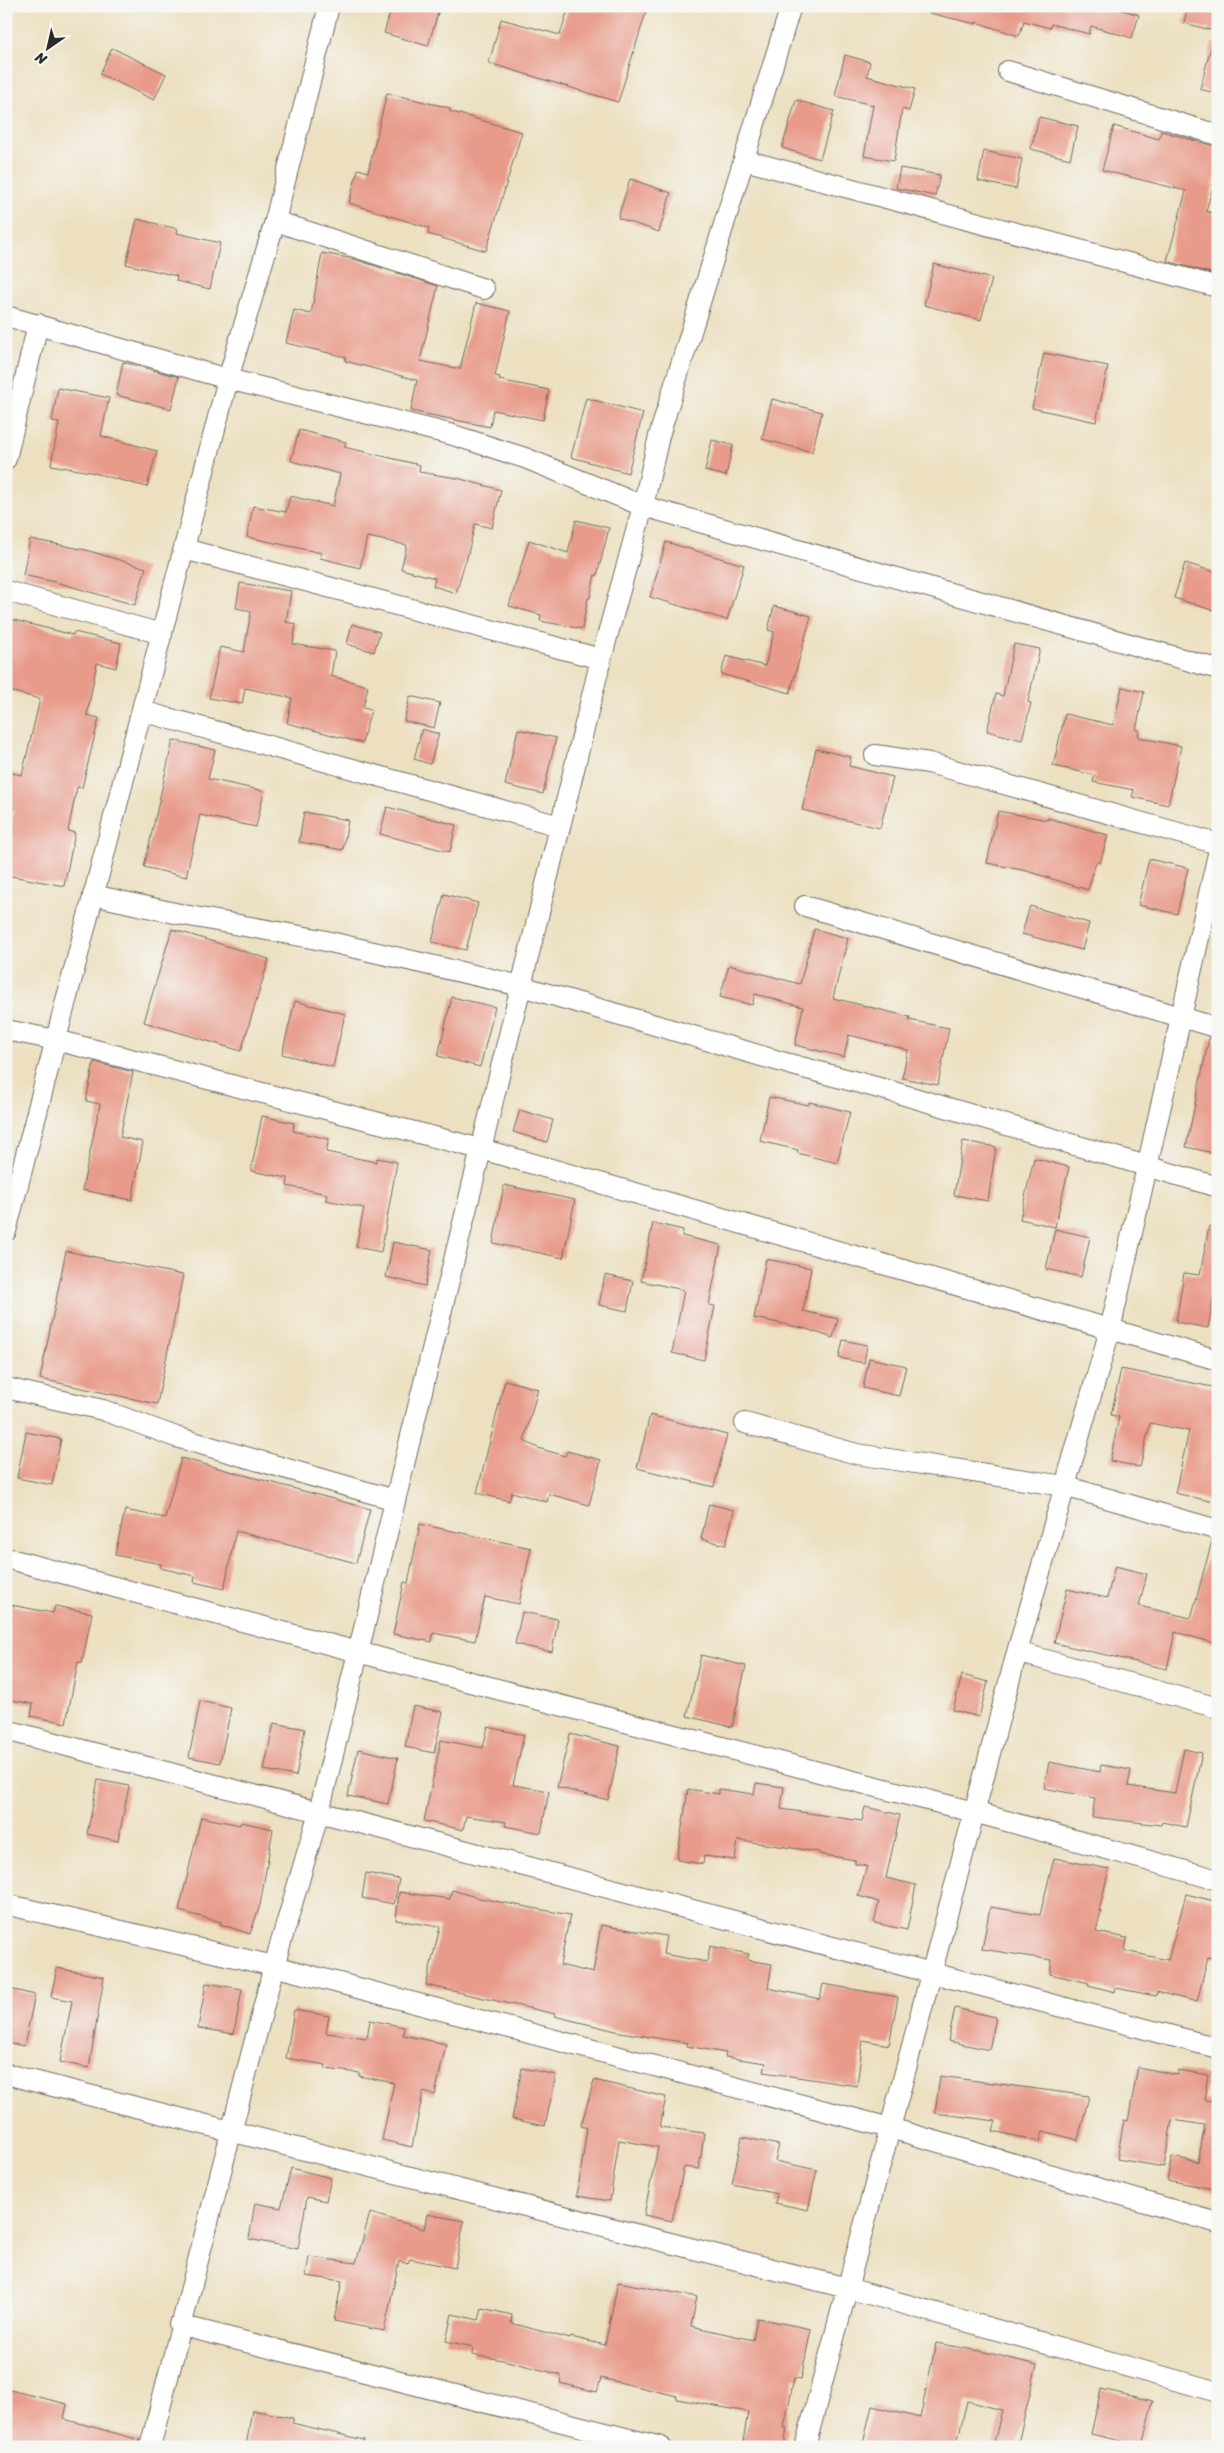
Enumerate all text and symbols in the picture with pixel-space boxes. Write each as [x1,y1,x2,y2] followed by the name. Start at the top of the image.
[22,22,72,72] north arrow
[30,45,53,72] text: N

